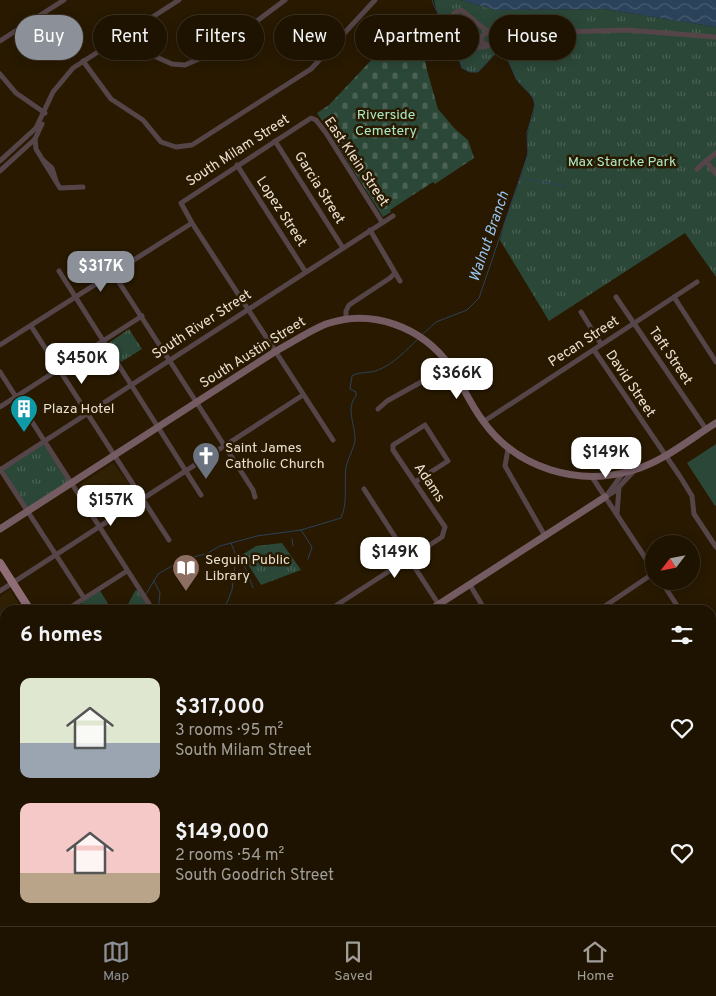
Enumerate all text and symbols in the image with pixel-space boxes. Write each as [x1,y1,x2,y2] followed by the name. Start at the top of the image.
[15,15,83,60] chip: Buy
[93,15,167,60] chip: Rent
[177,15,264,60] chip: Filters
[274,15,345,60] chip: New
[355,15,479,60] chip: Apartment
[489,15,576,60] chip: House
[355,107,417,140] park label: Riverside Cemetery
[183,111,293,191] street label: South Milam Street
[320,114,392,210] street label: East Klein Street
[290,149,348,227] street label: Garcia Street
[568,154,676,171] park label: Max Starcke Park
[252,174,310,250] street label: Lopez Street
[466,189,514,285] water label: Walnut Branch
[66,250,136,293] pin: $317K
[78,257,124,277] text: $317K
[149,287,255,363] street label: South River Street
[545,313,623,371] street label: Pecan Street
[197,314,309,392] street label: South Austin Street
[644,324,696,388] street label: Taft Street
[47,342,117,385] pin: $450K
[601,347,659,421] street label: David Street
[56,349,108,369] text: $450K
[422,358,492,400] pin: $366K
[432,364,482,384] text: $366K
[9,394,39,433] building icon: Plaza Hotel
[43,401,114,418] place label: Plaza Hotel
[571,436,641,479] pin: $149K
[225,440,325,473] place label: Saint James Catholic Church
[191,441,221,480] church icon: Saint James Catholic Church
[582,443,630,463] text: $149K
[410,460,448,506] street label: Adams
[76,484,146,527] pin: $157K
[88,491,134,511] text: $157K
[645,535,700,590] north arrow
[645,535,700,590] map controls
[360,536,430,579] pin: $149K
[371,543,419,563] text: $149K
[205,552,290,585] place label: Seguin Public Library
[171,553,201,592] library icon: Seguin Public Library
[668,621,696,649] icon: filters
[20,622,103,649] text: 6 homes
[175,694,265,721] text: $317,000
[60,698,120,758] icon: home
[668,714,696,742] icon: heart
[175,721,283,741] text: 3 rooms · 95 m²
[175,741,312,761] text: South Milam Street
[175,819,269,846] text: $149,000
[60,823,120,883] icon: home
[668,839,696,867] icon: heart
[175,846,284,866] text: 2 rooms · 54 m²
[175,866,334,886] text: South Goodrich Street
[102,938,130,985] tab: Map
[334,938,373,985] tab: Saved
[577,938,614,985] tab: Home

